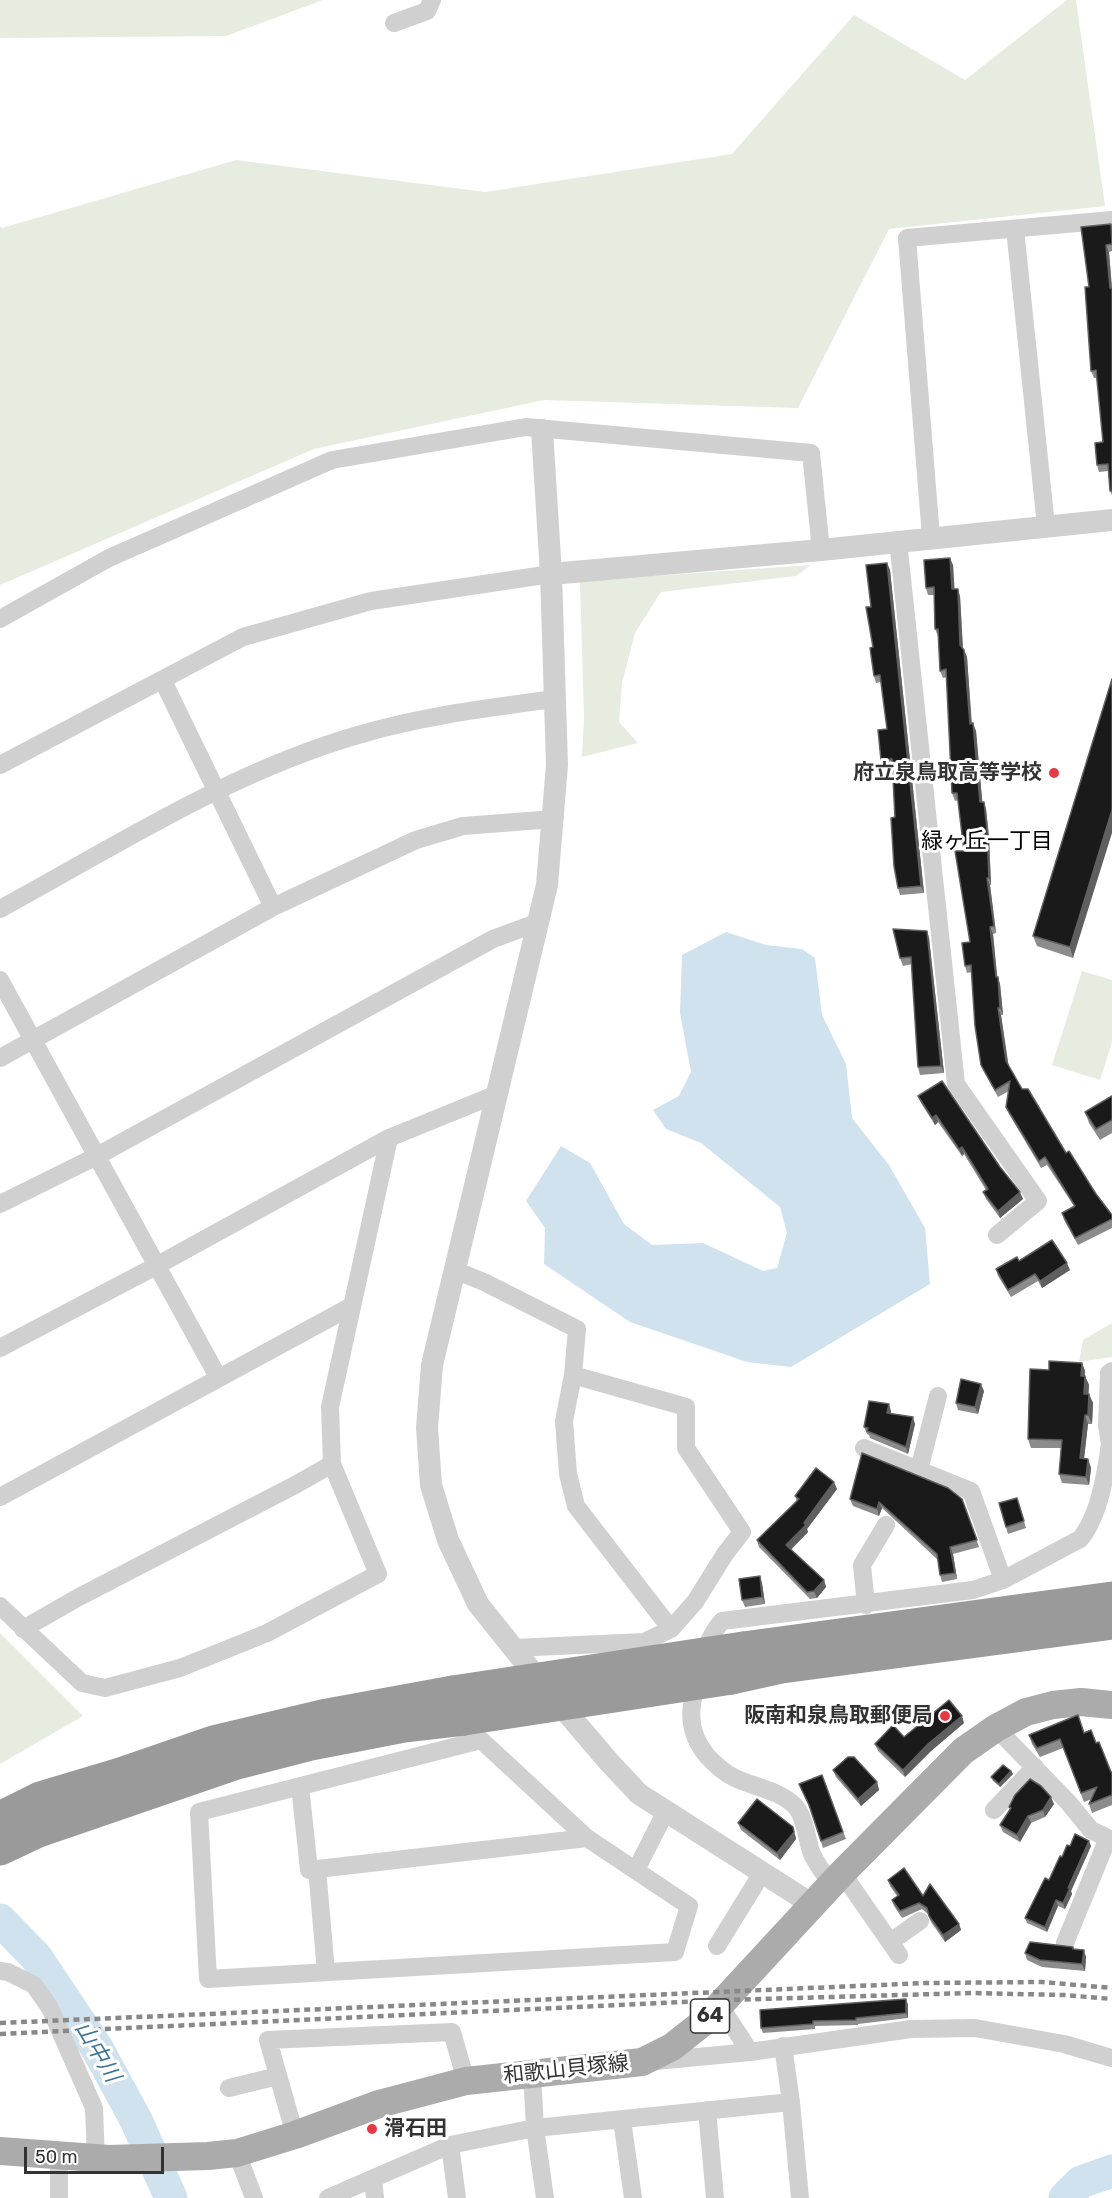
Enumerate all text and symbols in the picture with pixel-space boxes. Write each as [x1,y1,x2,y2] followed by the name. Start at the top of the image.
[853,760,1042,786] place label: 府立泉鳥取高等学校
[1047,766,1061,780] marker: 府立泉鳥取高等学校
[921,829,1053,855] district label: 緑ヶ丘一丁目
[744,1703,933,1729] place label: 阪南和泉鳥取郵便局
[938,1709,952,1723] marker: 阪南和泉鳥取郵便局
[690,1999,730,2033] road number: 64
[69,2017,125,2087] water label: 山中川
[502,2051,630,2089] street label: 和歌山貝塚線
[384,2116,447,2142] place label: 滑石田
[365,2122,379,2136] marker: 滑石田
[27,2135,166,2173] scale bar
[35,2146,78,2168] text: 50 m

